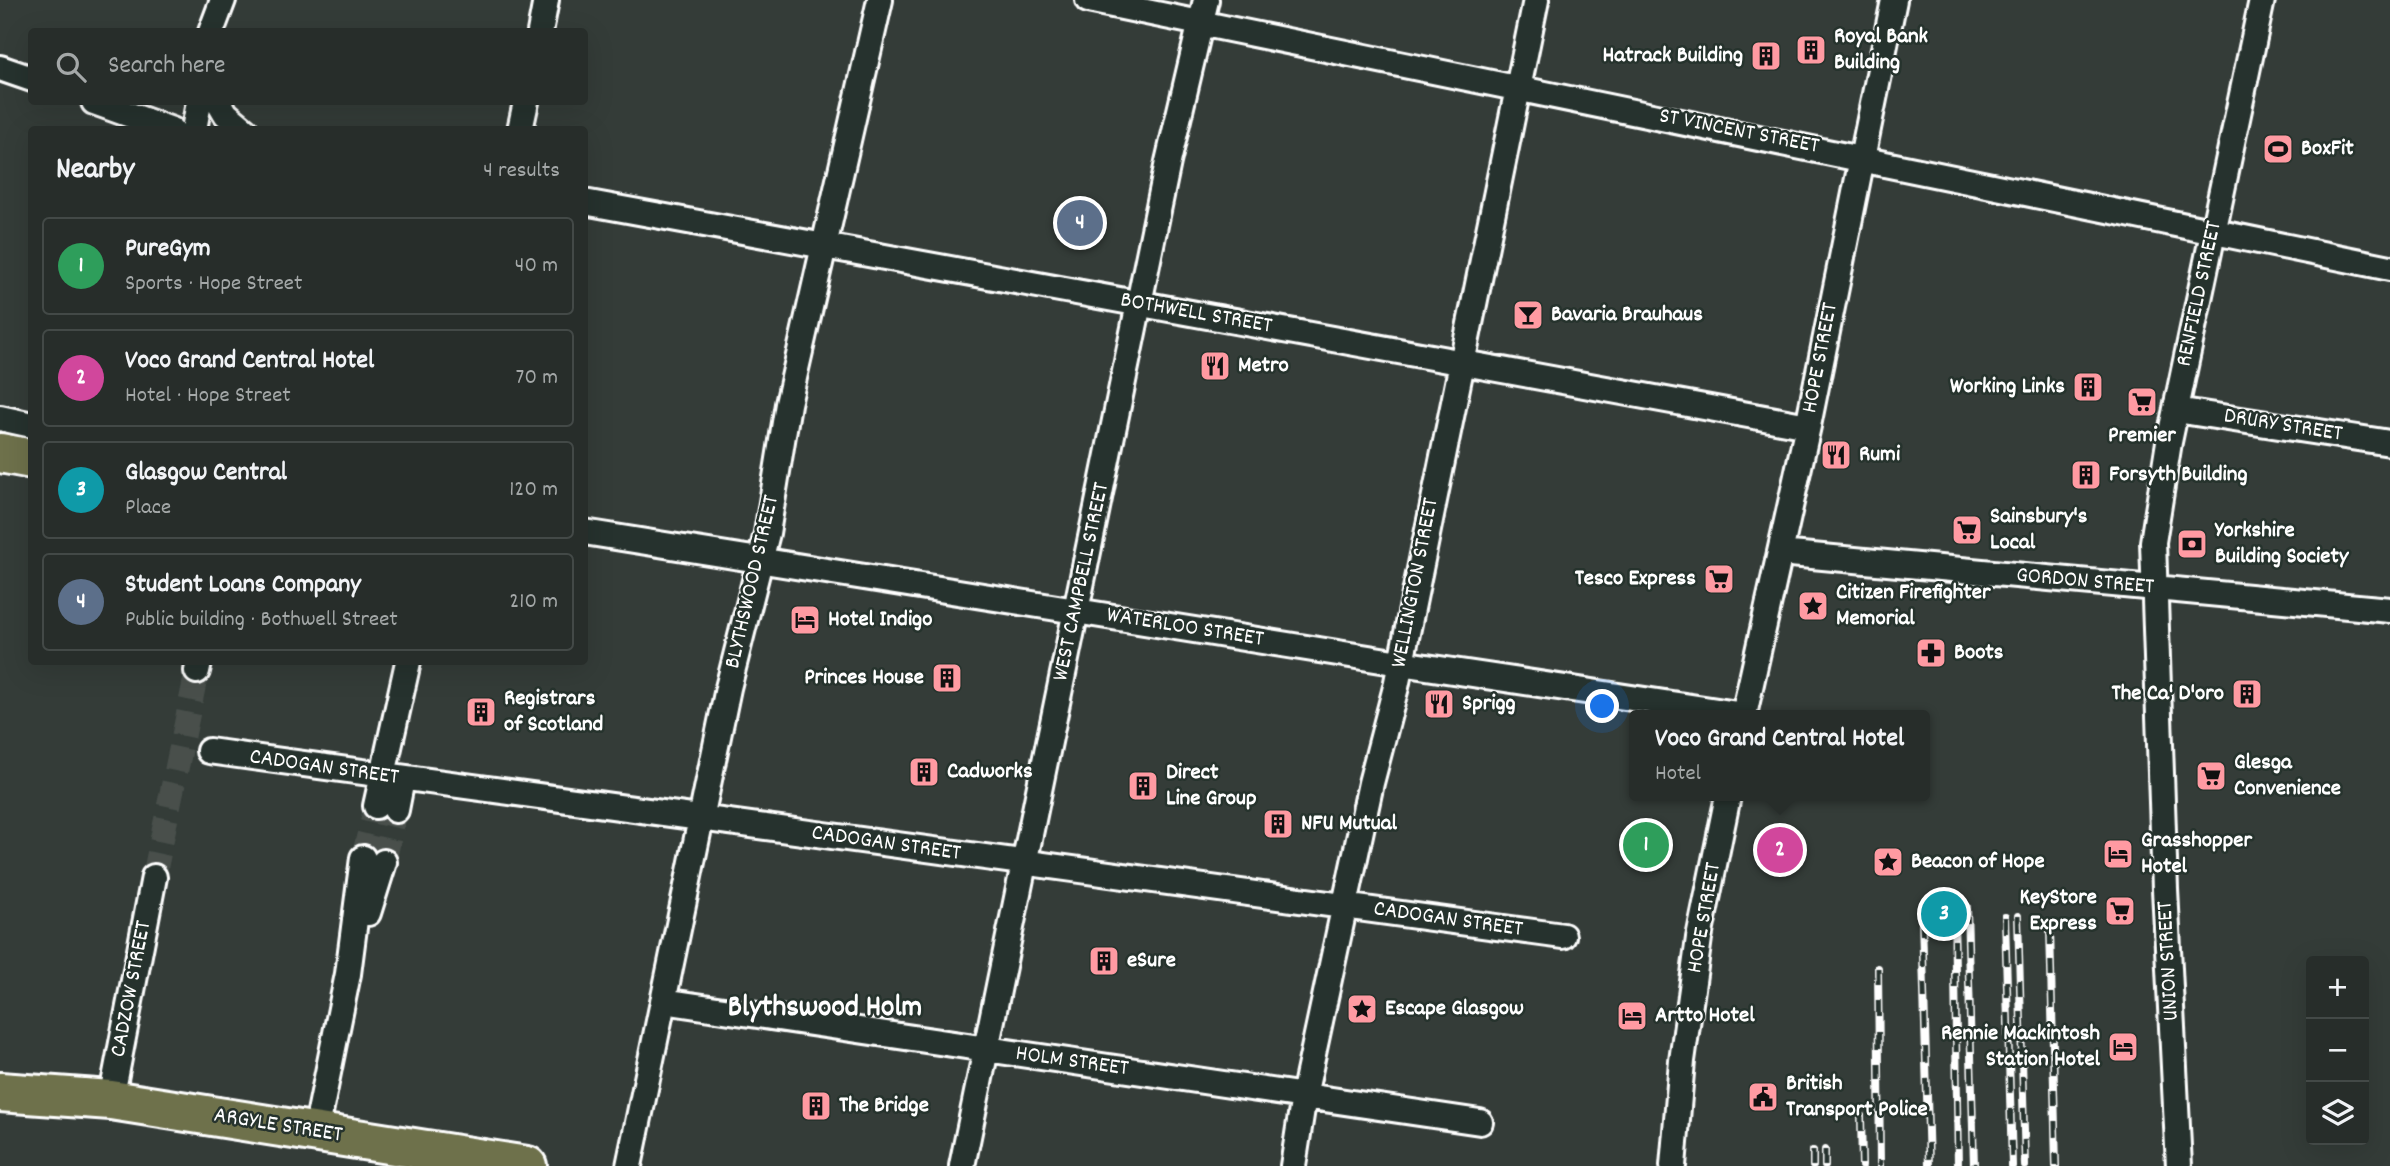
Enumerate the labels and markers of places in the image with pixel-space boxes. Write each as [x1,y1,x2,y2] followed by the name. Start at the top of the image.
[1834,21,1929,80] place label: Royal Bank Building
[1794,33,1828,67] building icon: Royal Bank Building
[1749,39,1783,73] building icon: Hatrack Building
[1602,40,1743,73] place label: Hatrack Building
[2261,132,2295,166] sports icon: BoxFit
[2301,133,2354,166] place label: BoxFit
[1057,197,1103,249] pin: 4
[1511,298,1545,332] bar icon: Bavaria Brauhaus
[1551,299,1703,332] place label: Bavaria Brauhaus
[1198,349,1232,383] restaurant icon: Metro
[1238,350,1289,383] place label: Metro
[2071,370,2105,404] building icon: Working Links
[1950,371,2065,404] place label: Working Links
[2125,385,2159,419] supermarket icon: Premier
[2108,420,2176,453] place label: Premier
[1819,438,1853,472] restaurant icon: Rumi
[1859,439,1901,472] place label: Rumi
[2069,458,2103,492] building icon: Forsyth Building
[2109,459,2248,492] place label: Forsyth Building
[1990,501,2088,560] place label: Sainsbury's Local
[1950,513,1984,547] supermarket icon: Sainsbury's Local
[2214,515,2350,574] place label: Yorkshire Building Society
[2175,527,2209,561] bank icon: Yorkshire Building Society
[1702,562,1736,596] supermarket icon: Tesco Express
[1575,563,1696,596] place label: Tesco Express
[1836,577,1991,636] place label: Citizen Firefighter Memorial
[1796,589,1830,623] place icon: Citizen Firefighter Memorial
[788,603,822,637] hotel icon: Hotel Indigo
[828,604,932,637] place label: Hotel Indigo
[1914,636,1948,670] pharmacy icon: Boots
[1954,637,2004,670] place label: Boots
[930,661,964,695] building icon: Princes House
[804,662,924,695] place label: Princes House
[2230,677,2264,711] building icon: The Ca' D'oro
[2112,678,2224,711] place label: The Ca' D'oro
[504,683,603,742] place label: Registrars of Scotland
[1422,687,1456,721] restaurant icon: Sprigg
[1462,688,1516,721] place label: Sprigg
[464,695,498,729] building icon: Registrars of Scotland
[2234,747,2341,806] place label: Glesga Convenience
[907,755,941,789] building icon: Cadworks
[947,756,1033,789] place label: Cadworks
[1166,757,1257,816] place label: Direct Line Group
[2194,759,2228,793] supermarket icon: Glesga Convenience
[1126,769,1160,803] building icon: Direct Line Group
[1261,807,1295,841] building icon: NFU Mutual
[1301,808,1398,841] place label: NFU Mutual
[1623,819,1669,871] pin: 1
[1757,824,1803,876] pin: 2
[2141,825,2252,884] place label: Grasshopper Hotel
[2101,837,2135,871] hotel icon: Grasshopper Hotel
[1871,845,1905,879] place icon: Beacon of Hope
[1911,846,2045,879] place label: Beacon of Hope
[2019,882,2097,941] place label: KeyStore Express
[1921,888,1967,940] pin: 3
[2103,894,2137,928] supermarket icon: KeyStore Express
[1087,944,1121,978] building icon: eSure
[1127,945,1176,978] place label: eSure
[1345,992,1379,1026] place icon: Escape Glasgow
[1385,993,1524,1026] place label: Escape Glasgow
[1615,999,1649,1033] hotel icon: Artto Hotel
[1655,1000,1755,1033] place label: Artto Hotel
[1941,1018,2101,1077] place label: Rennie Mackintosh Station Hotel
[2106,1030,2140,1064] hotel icon: Rennie Mackintosh Station Hotel
[1786,1068,1928,1127] place label: British Transport Police
[1746,1080,1780,1114] public building icon: British Transport Police
[799,1089,833,1123] building icon: The Bridge
[839,1090,929,1123] place label: The Bridge

